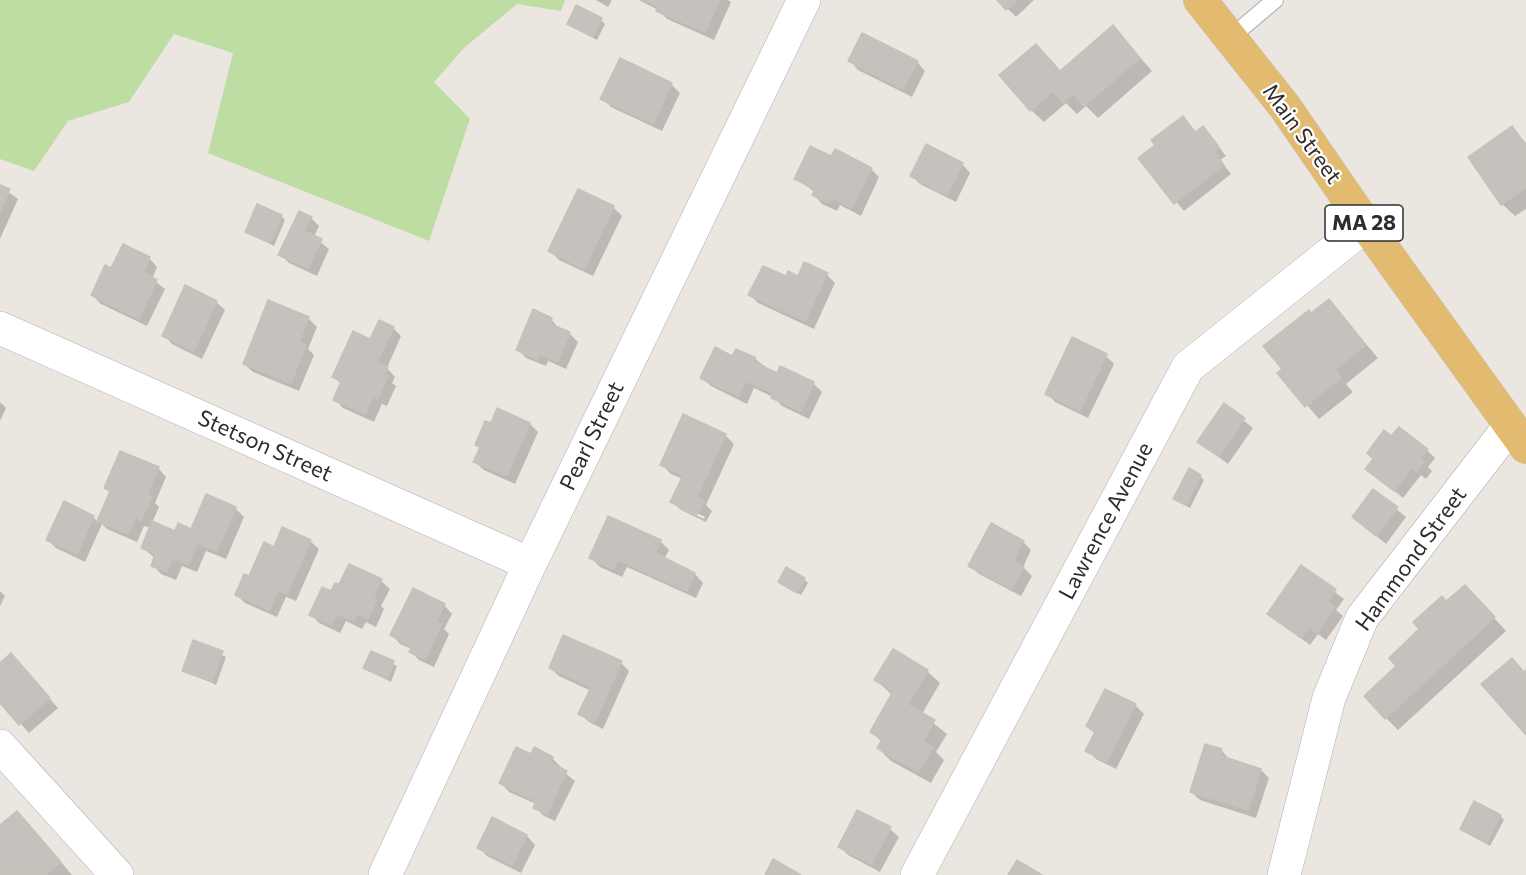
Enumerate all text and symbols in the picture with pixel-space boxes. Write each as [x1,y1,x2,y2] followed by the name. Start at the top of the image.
[1257,79,1347,189] street label: Main Street
[1325,205,1403,241] road number: MA 28
[554,377,630,495] street label: Pearl Street
[194,405,336,487] street label: Stetson Street
[1053,438,1159,604] street label: Lawrence Avenue
[1350,482,1472,636] street label: Hammond Street

